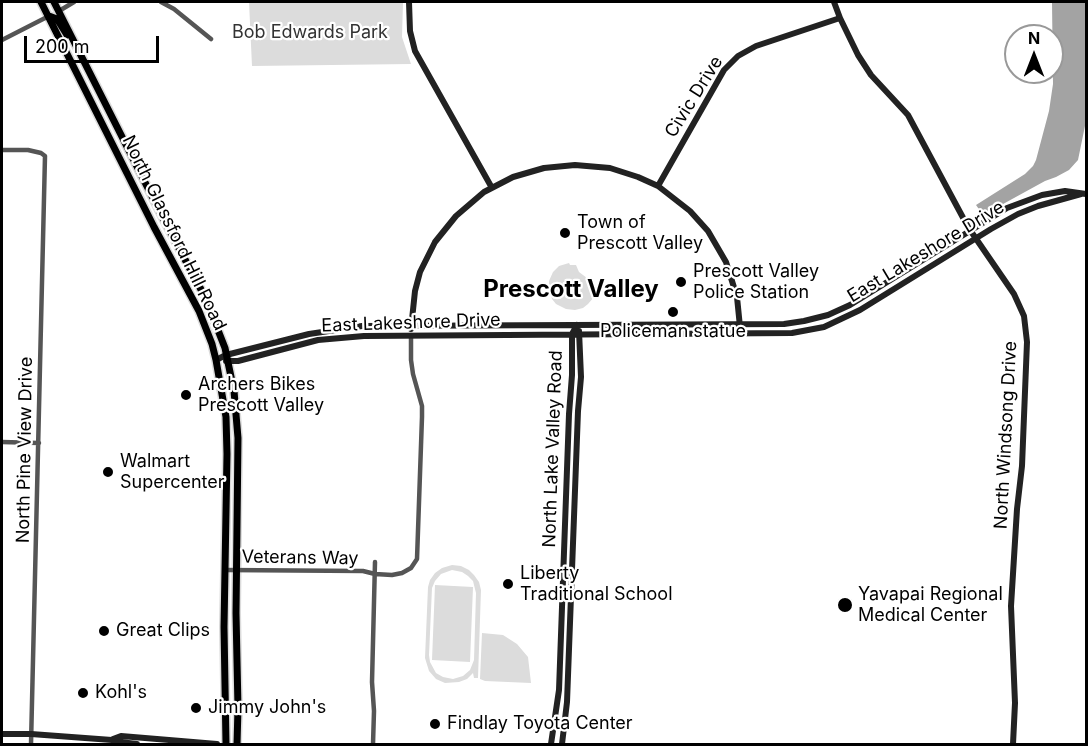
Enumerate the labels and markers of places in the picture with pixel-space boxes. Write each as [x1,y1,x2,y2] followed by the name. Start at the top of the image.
[577,212,703,254] place label: Town of Prescott Valley
[558,226,572,240] marker: Town of Prescott Valley
[693,261,819,304] place label: Prescott Valley Police Station
[674,275,688,289] marker: Prescott Valley Police Station
[666,305,680,319] marker: Policeman statue
[600,321,746,343] place label: Policeman statue
[198,374,324,416] place label: Archers Bikes Prescott Valley
[179,388,193,402] marker: Archers Bikes Prescott Valley
[120,451,225,494] place label: Walmart Supercenter
[101,465,115,479] marker: Walmart Supercenter
[520,563,672,606] place label: Liberty Traditional School
[501,577,515,591] marker: Liberty Traditional School
[858,584,1003,626] place label: Yavapai Regional Medical Center
[836,596,854,614] marker: Yavapai Regional Medical Center
[116,620,210,642] place label: Great Clips
[97,624,111,638] marker: Great Clips
[95,682,147,704] place label: Kohl's
[76,686,90,700] marker: Kohl's
[208,697,326,719] place label: Jimmy John's
[189,701,203,715] marker: Jimmy John's
[447,713,633,735] place label: Findlay Toyota Center
[428,717,442,731] marker: Findlay Toyota Center

